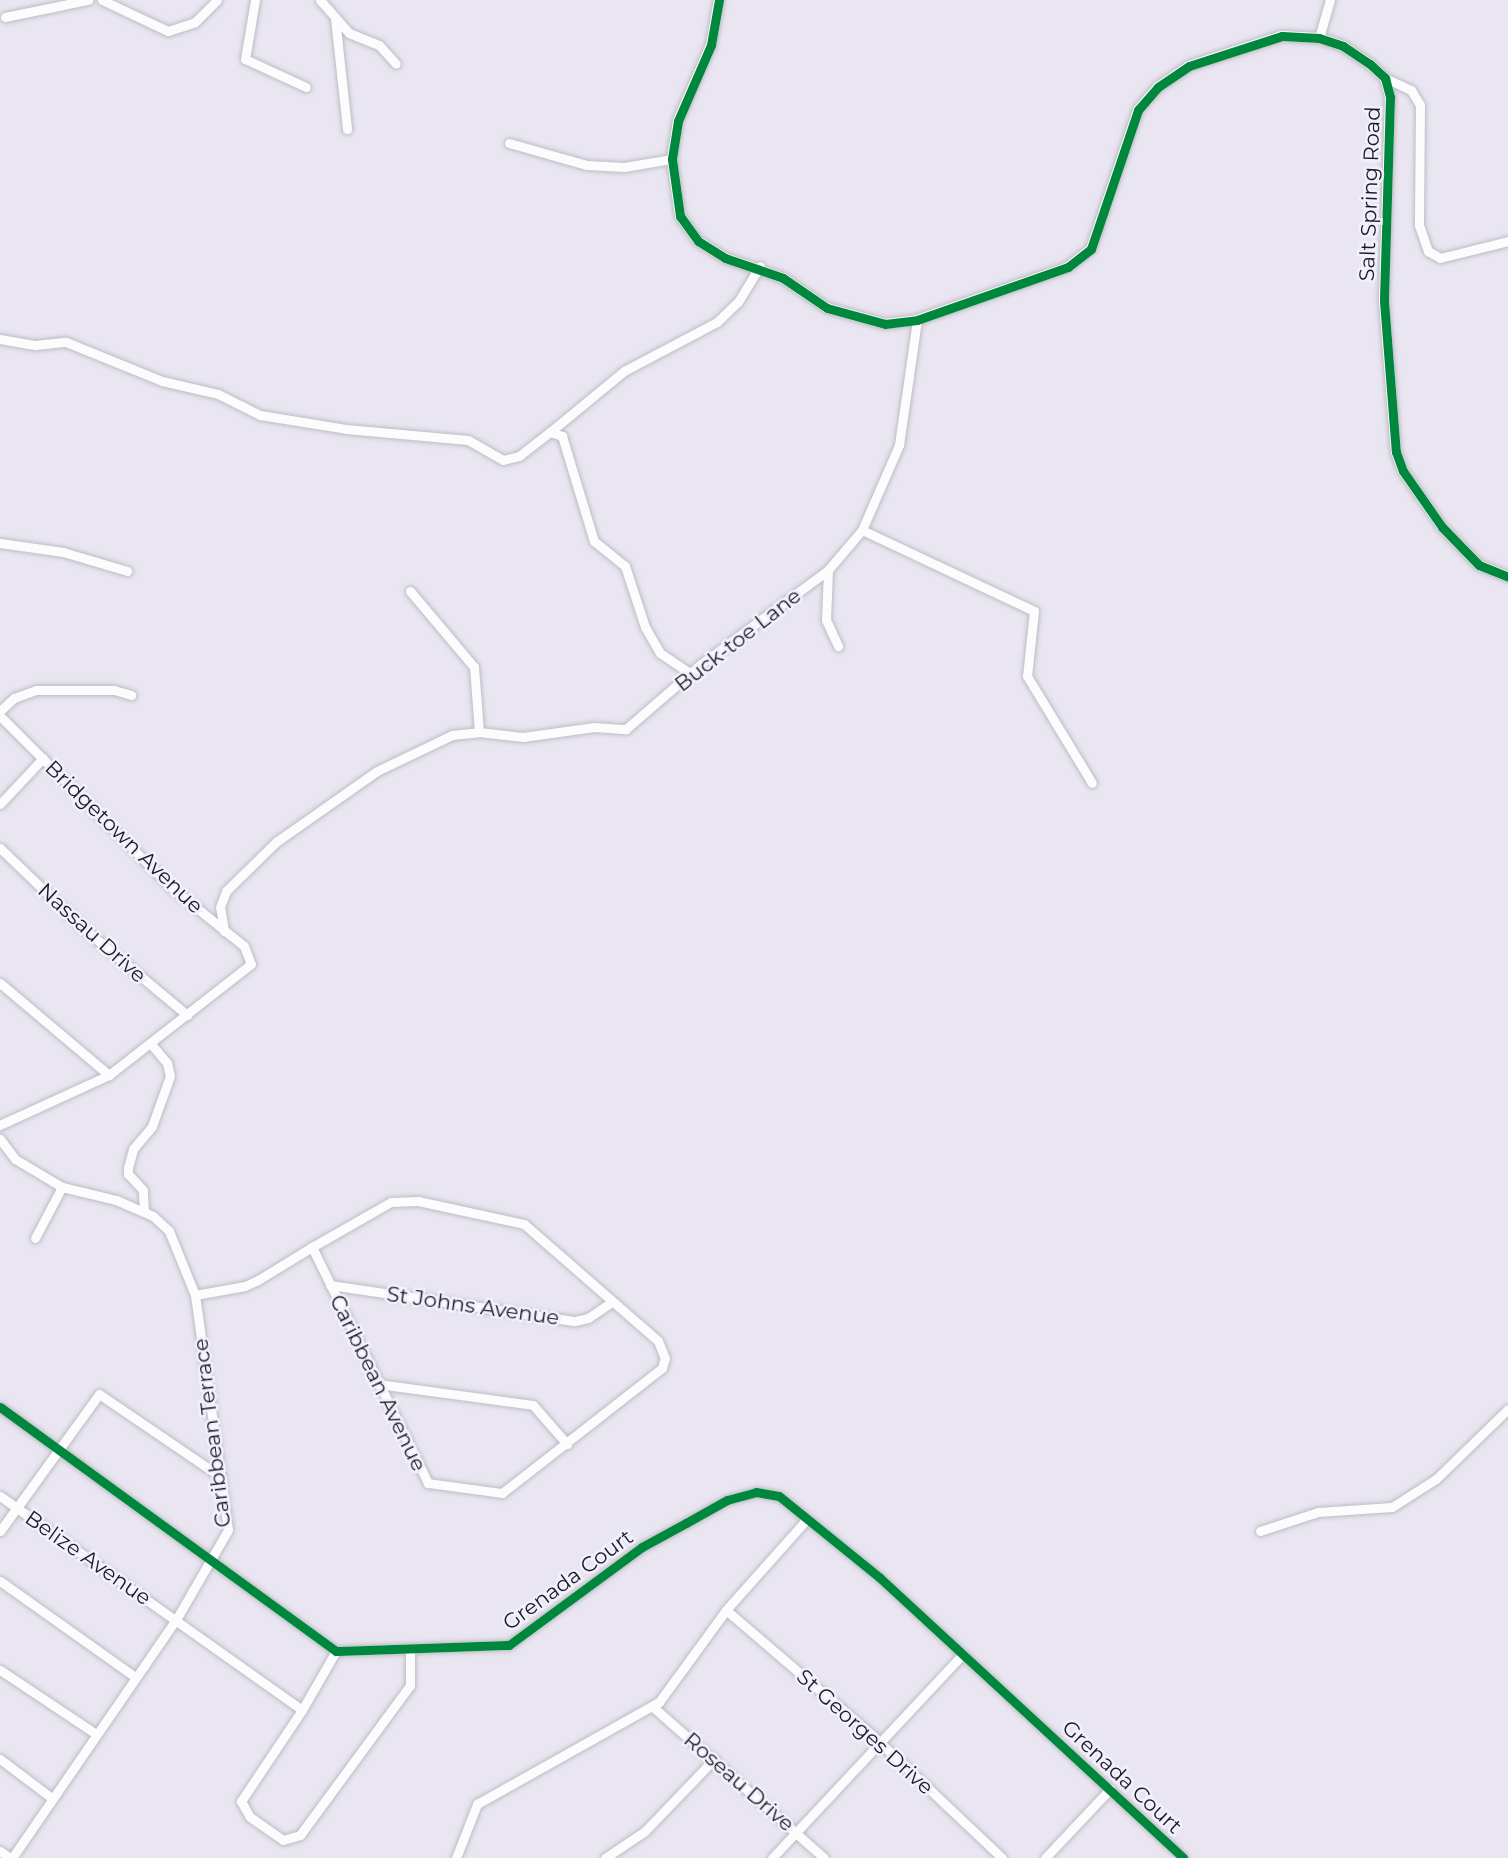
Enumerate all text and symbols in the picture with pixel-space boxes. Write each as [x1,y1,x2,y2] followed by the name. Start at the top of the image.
[1354,106,1386,282] street label: Salt Spring Road
[670,583,806,697] street label: Buck-toe Lane
[40,755,208,919] street label: Bridgetown Avenue
[33,878,151,988] street label: Nassau Drive
[385,1281,561,1331] street label: St Johns Avenue
[324,1291,432,1475] street label: Caribbean Avenue
[188,1337,236,1529] street label: Caribbean Terrace
[20,1505,156,1611] street label: Belize Avenue
[498,1524,638,1636] street label: Grenada Court
[792,1664,938,1800] street label: St Georges Drive
[1057,1715,1187,1839] street label: Grenada Court
[679,1727,799,1837] street label: Roseau Drive

